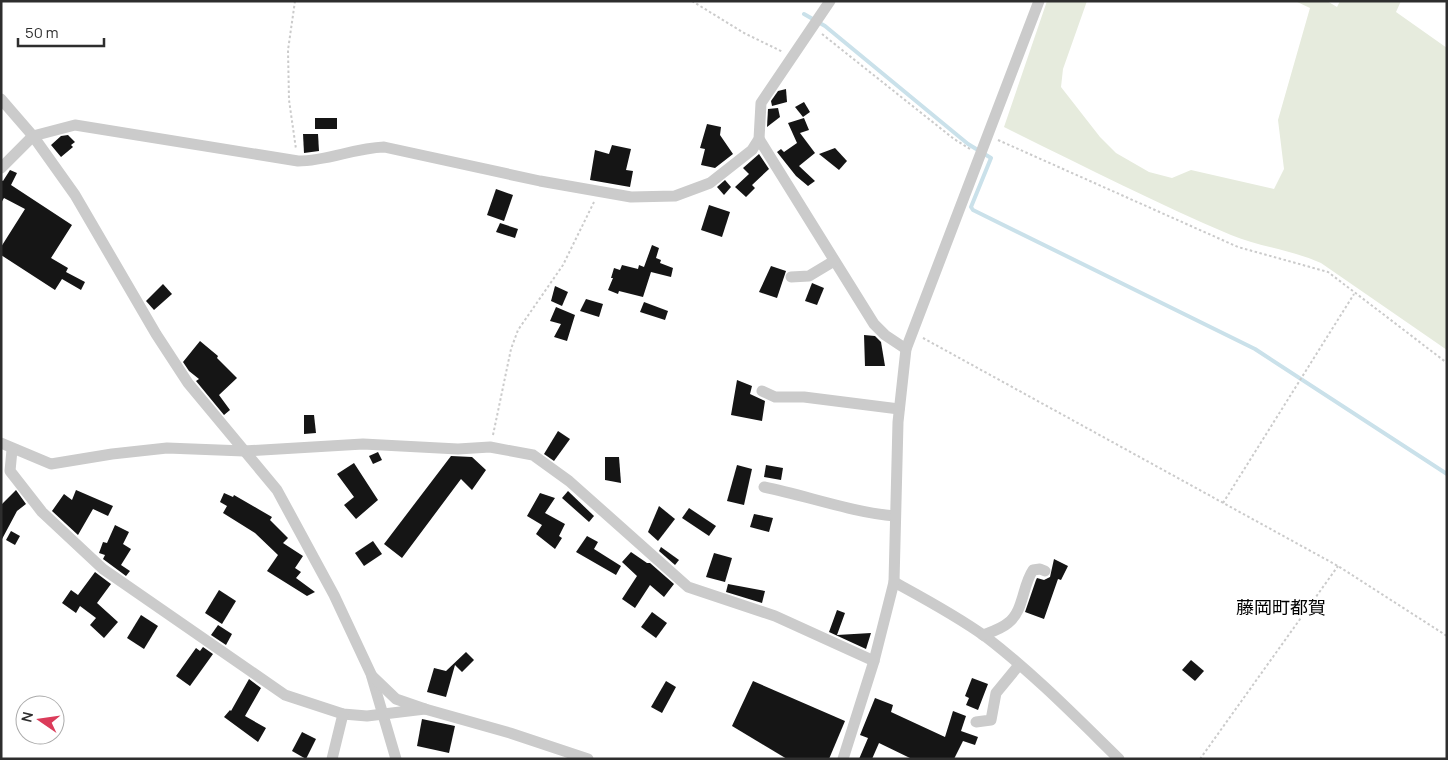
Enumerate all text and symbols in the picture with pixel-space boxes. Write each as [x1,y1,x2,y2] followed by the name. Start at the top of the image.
[18,15,104,47] scale bar
[25,22,59,43] text: 50 m
[1236,595,1326,619] district label: 藤岡町都賀
[15,695,65,745] north arrow
[16,710,37,724] text: N

